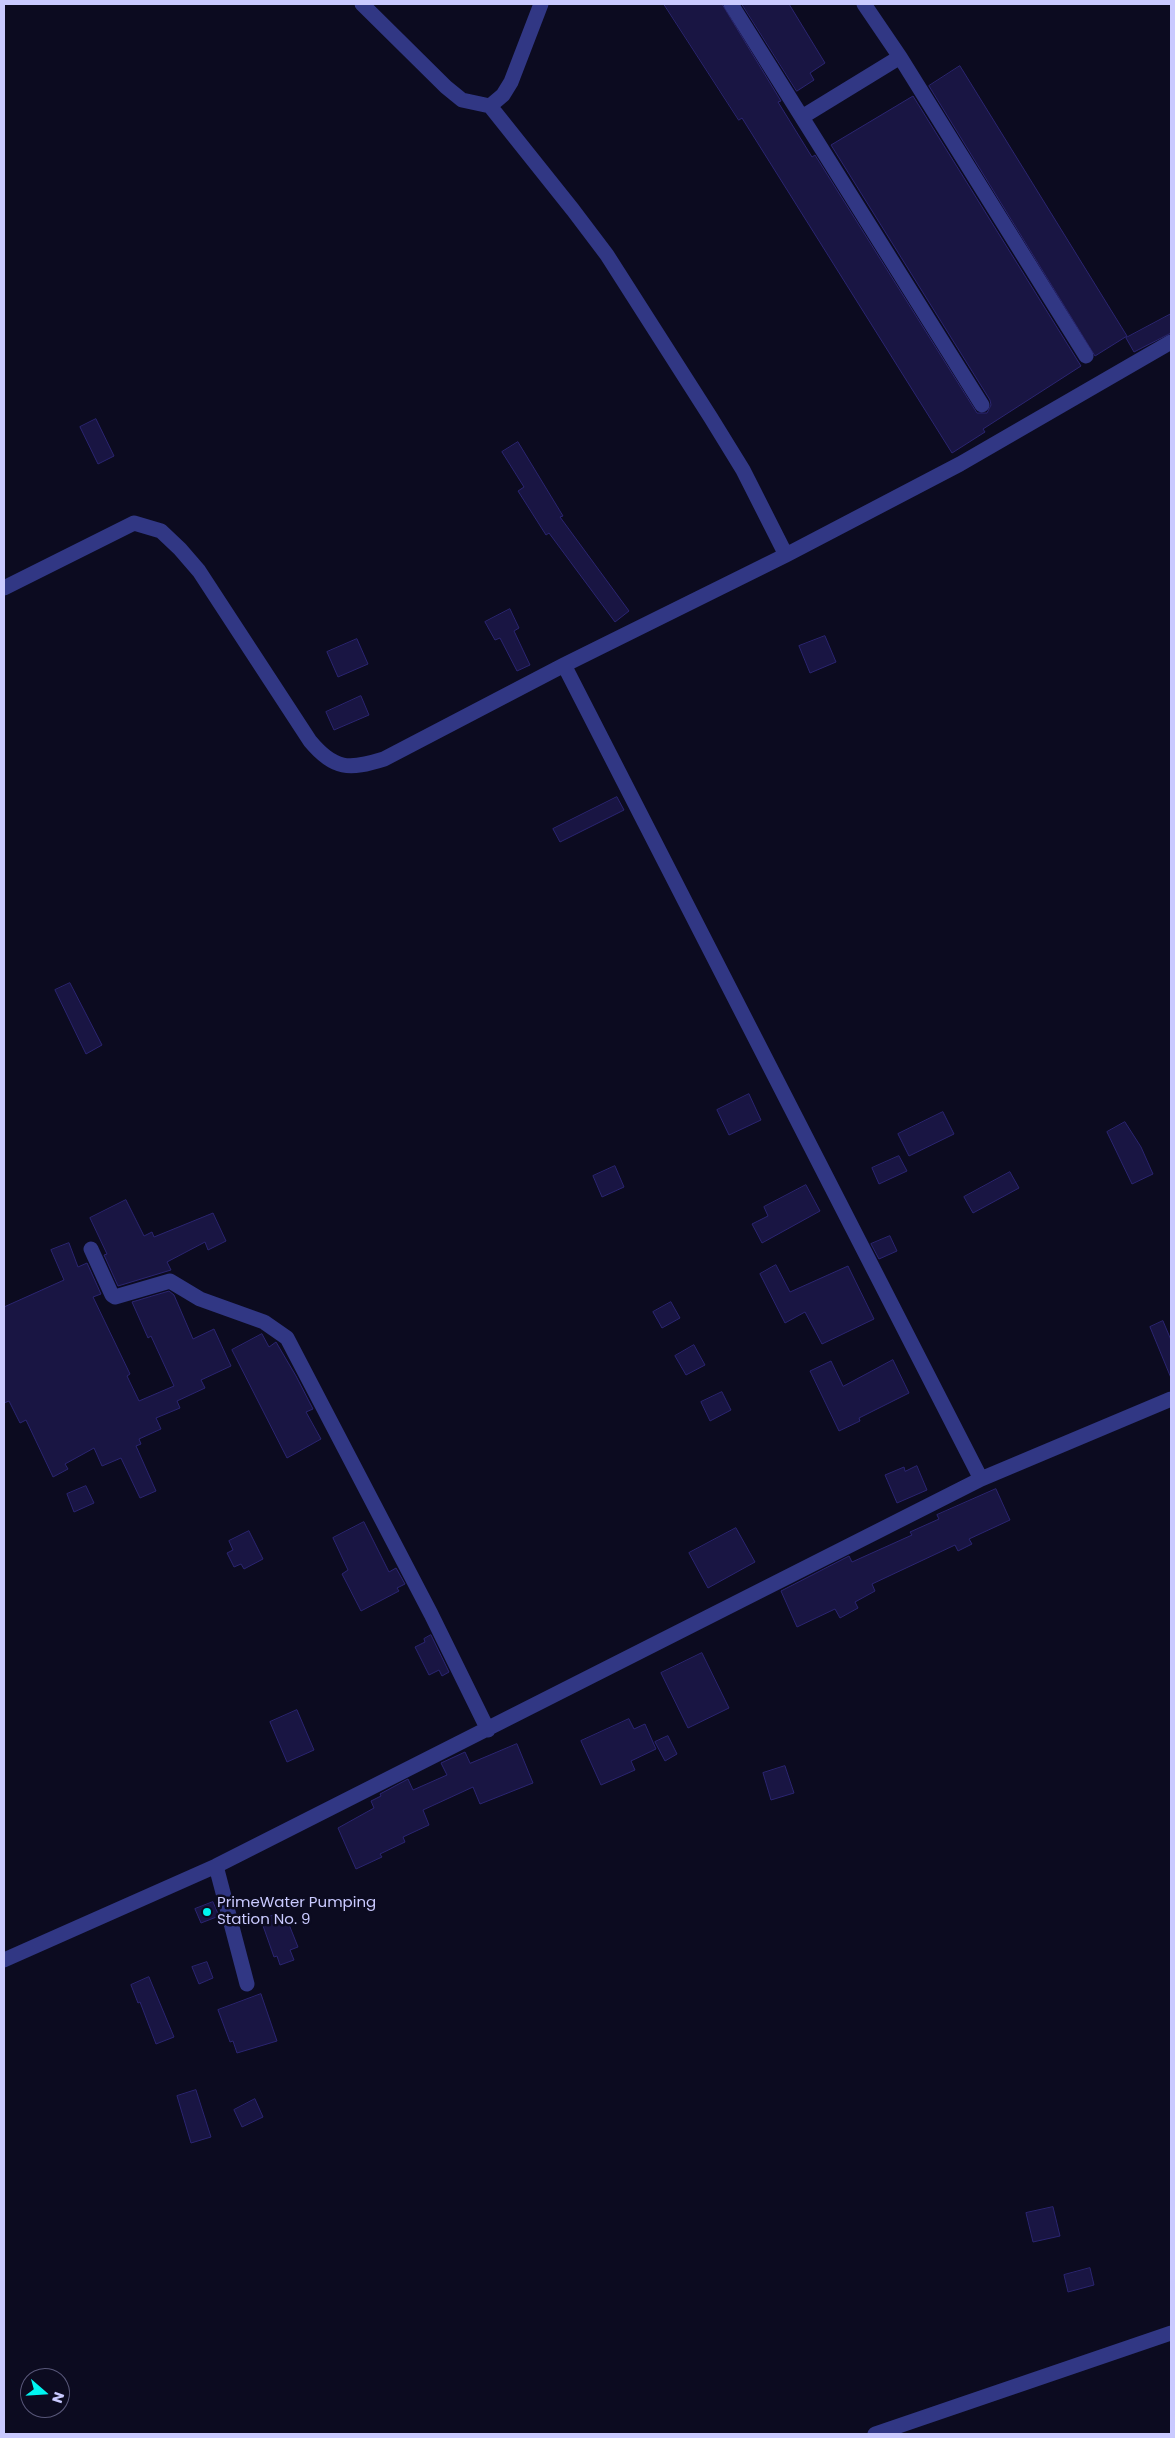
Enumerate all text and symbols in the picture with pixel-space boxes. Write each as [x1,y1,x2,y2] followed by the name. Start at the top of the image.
[217,1894,376,1929] place label: PrimeWater Pumping Station No. 9
[201,1906,213,1918] marker: PrimeWater Pumping Station No. 9
[20,2368,70,2418] north arrow
[47,2389,69,2406] text: N

